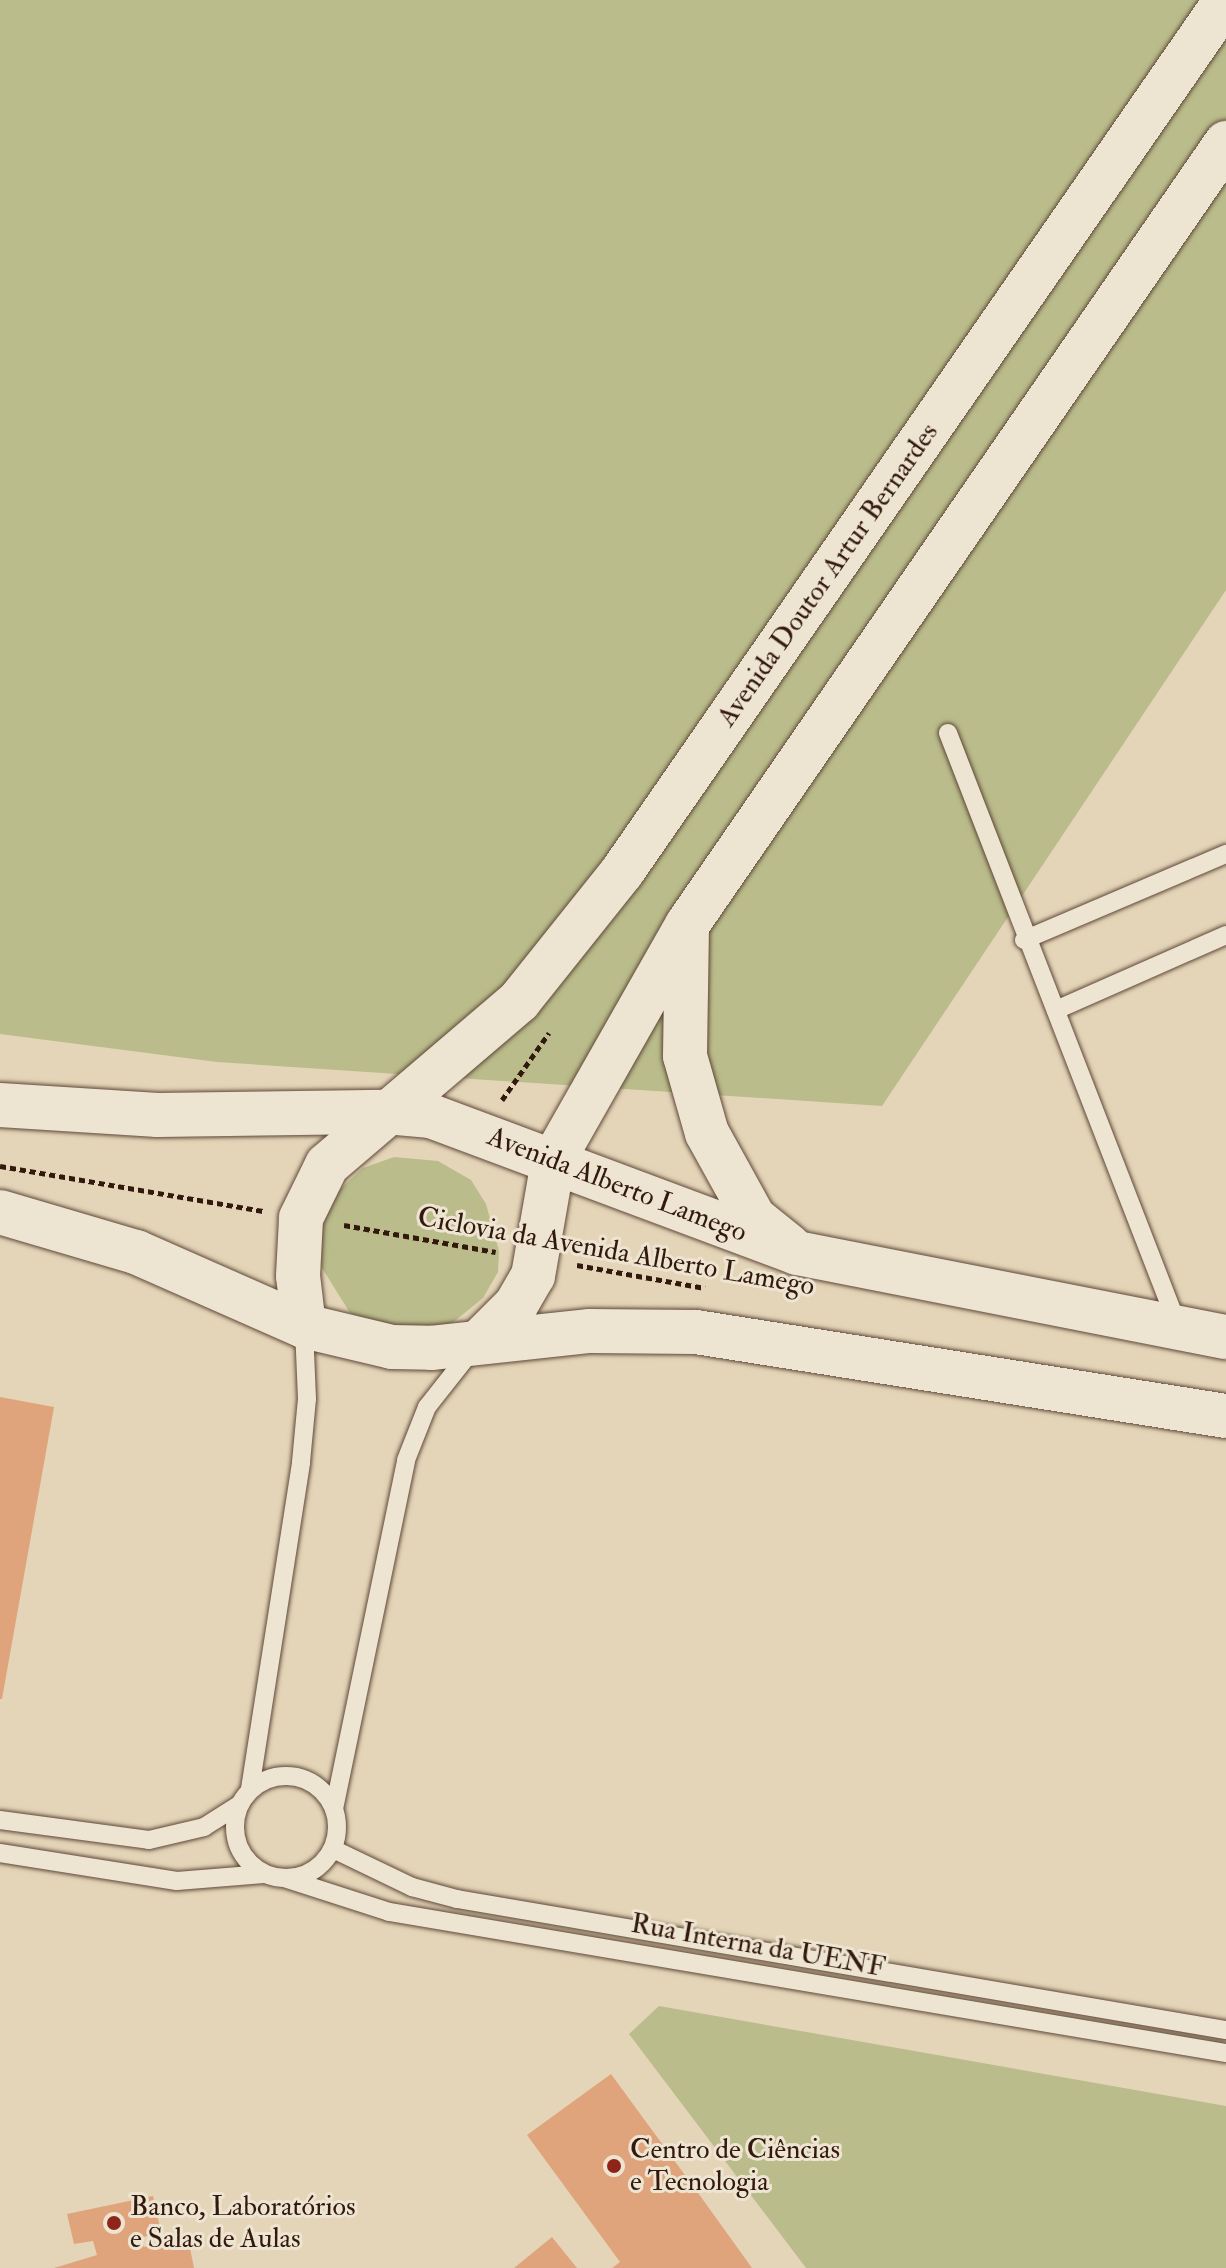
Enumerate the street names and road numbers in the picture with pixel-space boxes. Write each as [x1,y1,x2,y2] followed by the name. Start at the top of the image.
[710,417,946,733] street label: Avenida Doutor Artur Bernardes
[483,1120,751,1250] street label: Avenida Alberto Lamego
[415,1201,817,1303] street label: Ciclovia da Avenida Alberto Lamego
[628,1907,888,1985] street label: Rua Interna da UENF

